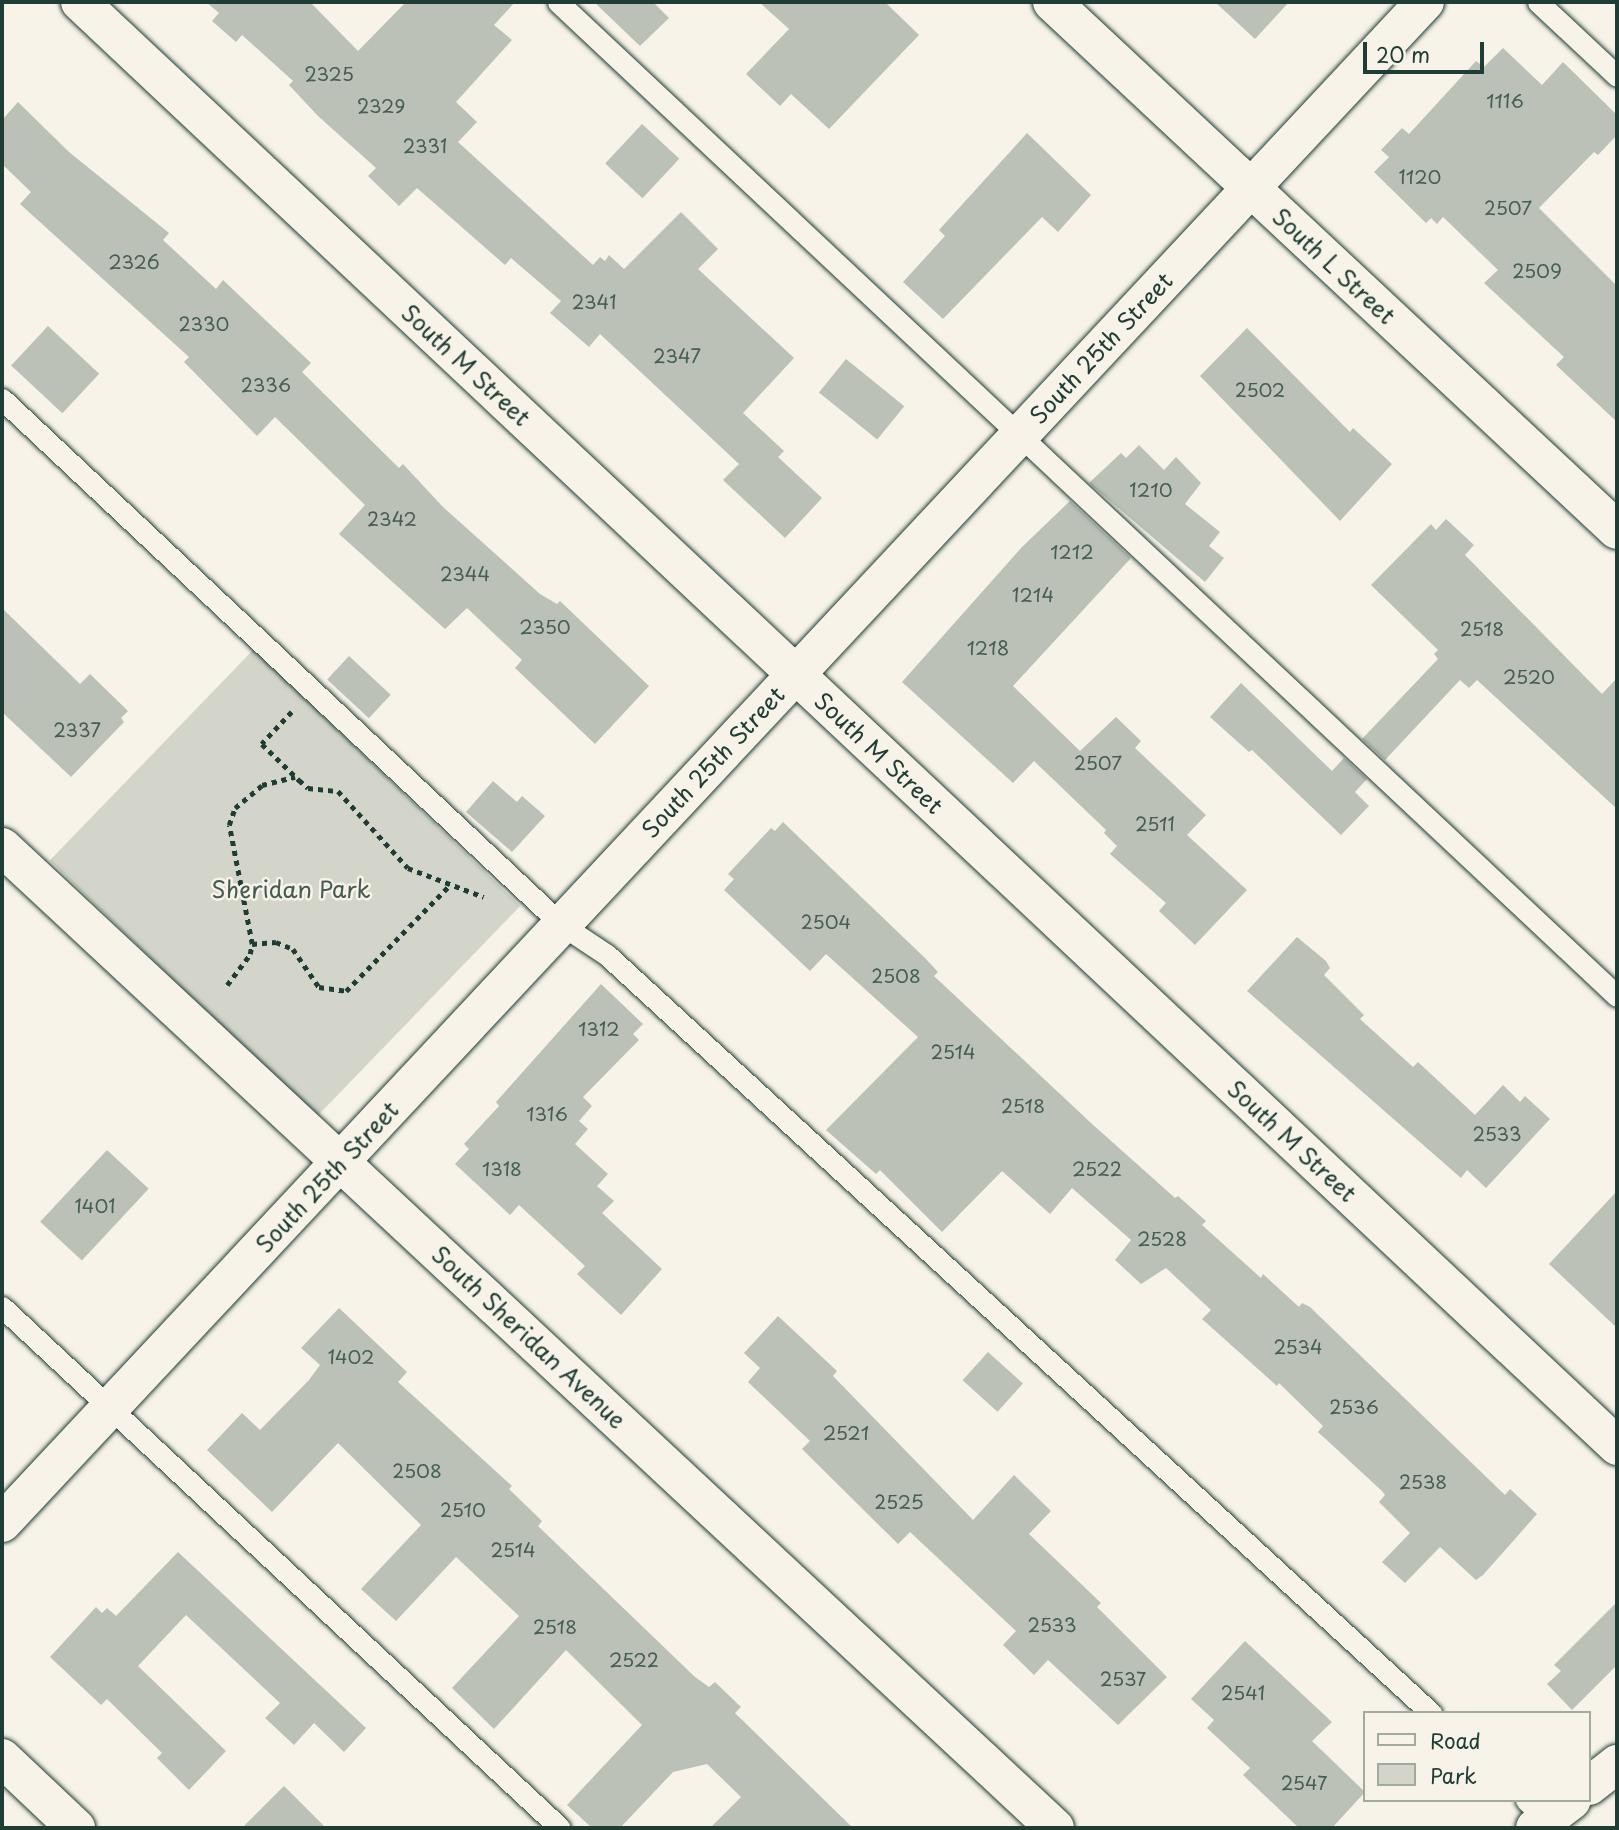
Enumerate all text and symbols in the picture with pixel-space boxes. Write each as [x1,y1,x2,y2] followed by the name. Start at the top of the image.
[1367,28,1488,72] scale bar
[1376,38,1430,70] text: 20 m
[304,63,354,85] house number: 2325
[1486,90,1524,112] house number: 1116
[357,95,405,117] house number: 2329
[403,135,447,157] house number: 2331
[1399,166,1441,188] house number: 1120
[1484,197,1532,219] house number: 2507
[1266,201,1402,331] street label: South L Street
[108,251,160,273] house number: 2326
[1512,260,1562,282] house number: 2509
[1023,266,1179,430] street label: South 25th Street
[572,291,616,313] house number: 2341
[395,297,537,433] street label: South M Street
[179,313,229,335] house number: 2330
[653,345,701,367] house number: 2347
[241,374,291,396] house number: 2336
[1235,379,1285,401] house number: 2502
[1129,479,1173,501] house number: 1210
[367,508,417,530] house number: 2342
[1050,541,1094,563] house number: 1212
[440,563,490,585] house number: 2344
[1012,584,1054,606] house number: 1214
[519,616,571,638] house number: 2350
[1460,618,1504,640] house number: 2518
[967,637,1009,659] house number: 1218
[1503,666,1555,688] house number: 2520
[635,680,791,844] street label: South 25th Street
[808,685,950,821] street label: South M Street
[53,719,101,741] house number: 2337
[1074,752,1122,774] house number: 2507
[1135,813,1175,835] house number: 2511
[212,875,370,903] park label: Sheridan Park
[801,911,851,933] house number: 2504
[871,965,921,987] house number: 2508
[578,1018,620,1040] house number: 1312
[930,1041,976,1063] house number: 2514
[1221,1073,1363,1209] street label: South M Street
[249,1095,405,1259] street label: South 25th Street
[1001,1095,1045,1117] house number: 2518
[526,1103,568,1125] house number: 1316
[1472,1123,1522,1145] house number: 2533
[482,1158,522,1180] house number: 1318
[1072,1158,1122,1180] house number: 2522
[74,1195,116,1217] house number: 1401
[1137,1228,1187,1250] house number: 2528
[426,1240,632,1434] street label: South Sheridan Avenue
[1273,1336,1323,1358] house number: 2534
[328,1346,374,1368] house number: 1402
[1329,1396,1379,1418] house number: 2536
[823,1422,869,1444] house number: 2521
[392,1460,442,1482] house number: 2508
[1399,1471,1447,1493] house number: 2538
[874,1491,924,1513] house number: 2525
[440,1499,486,1521] house number: 2510
[490,1539,536,1561] house number: 2514
[1027,1614,1077,1636] house number: 2533
[533,1616,577,1638] house number: 2518
[609,1649,659,1671] house number: 2522
[1100,1668,1146,1690] house number: 2537
[1221,1682,1265,1704] house number: 2541
[1364,1711,1591,1802] legend
[1430,1724,1481,1756] text: Road
[1430,1759,1477,1791] text: Park
[1281,1772,1327,1794] house number: 2547

